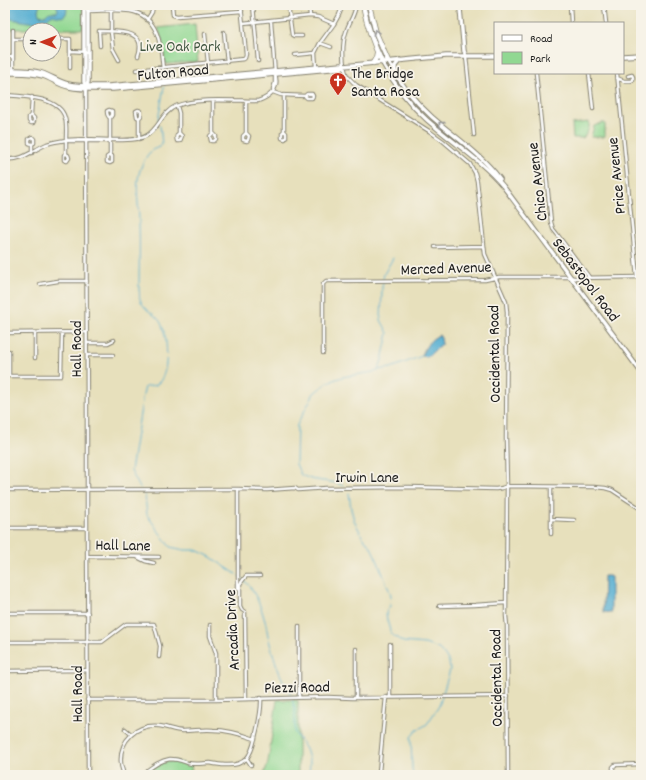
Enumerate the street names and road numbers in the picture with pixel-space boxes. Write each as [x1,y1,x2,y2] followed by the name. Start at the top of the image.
[136,59,210,88] street label: Fulton Road
[602,136,633,215] street label: Price Avenue
[522,141,555,222] street label: Chico Avenue
[546,234,624,327] street label: Sebastopol Road
[400,256,492,283] street label: Merced Avenue
[483,305,508,403] street label: Occidental Road
[66,321,89,377] street label: Hall Road
[335,467,399,490] street label: Irwin Lane
[95,535,151,558] street label: Hall Lane
[220,589,247,671] street label: Arcadia Drive
[485,629,510,727] street label: Occidental Road
[67,666,90,722] street label: Hall Road
[264,676,330,701] street label: Piezzi Road

